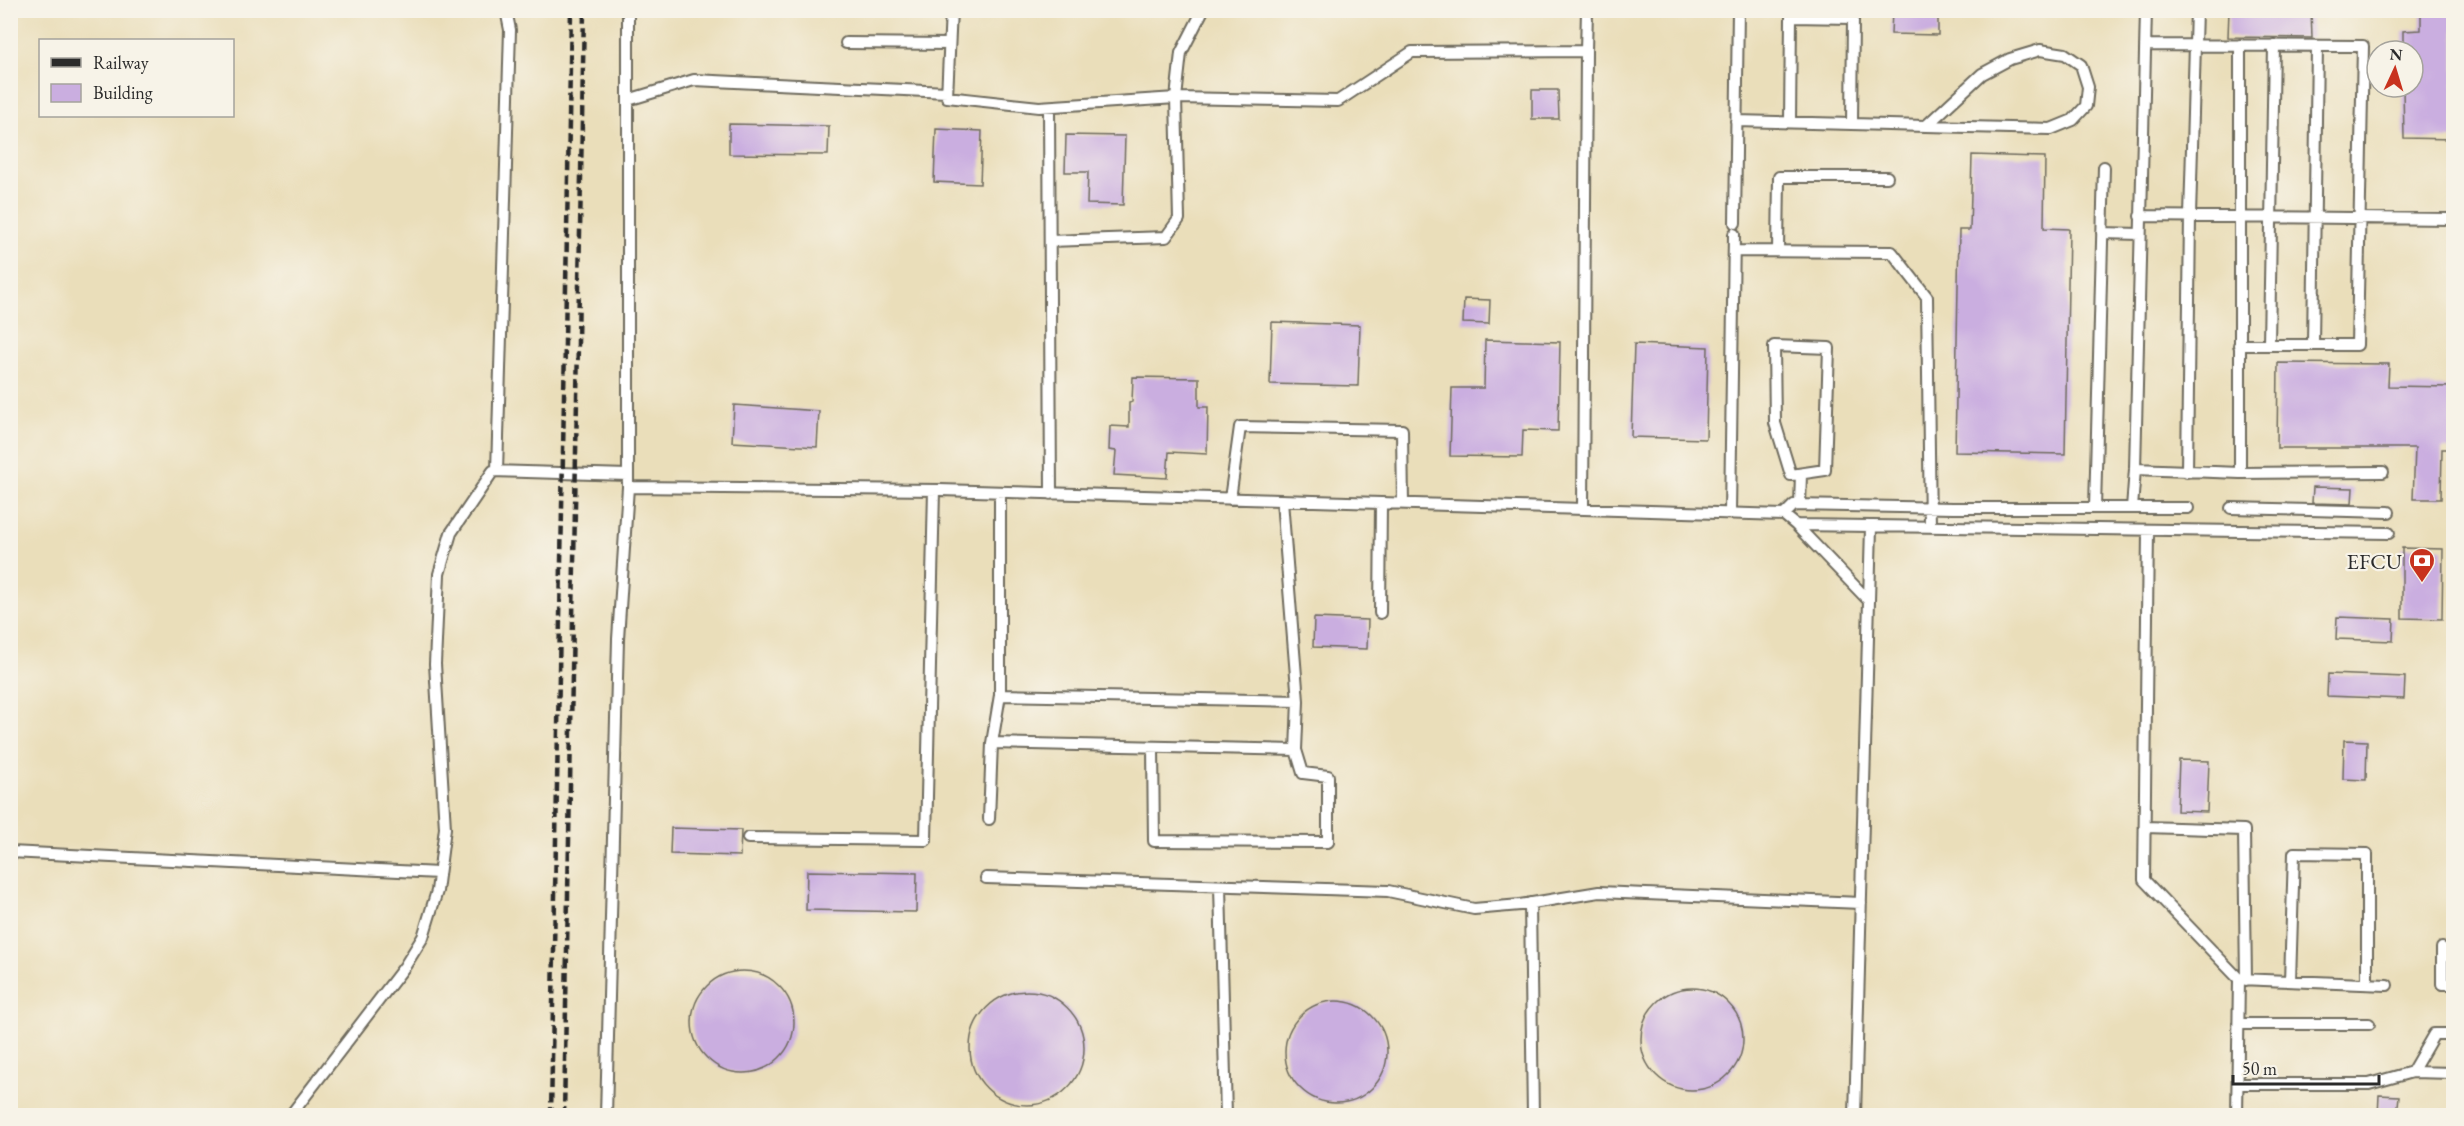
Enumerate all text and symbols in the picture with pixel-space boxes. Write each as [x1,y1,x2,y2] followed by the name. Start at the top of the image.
[39,39,234,117] legend
[2365,39,2425,99] north arrow
[2389,44,2403,65] text: N
[93,51,149,74] text: Railway
[93,81,153,104] text: Building
[2407,546,2437,584] bank icon: EFCU
[2346,547,2403,576] place label: EFCU
[2233,1048,2378,1086] scale bar
[2242,1057,2277,1080] text: 50 m

